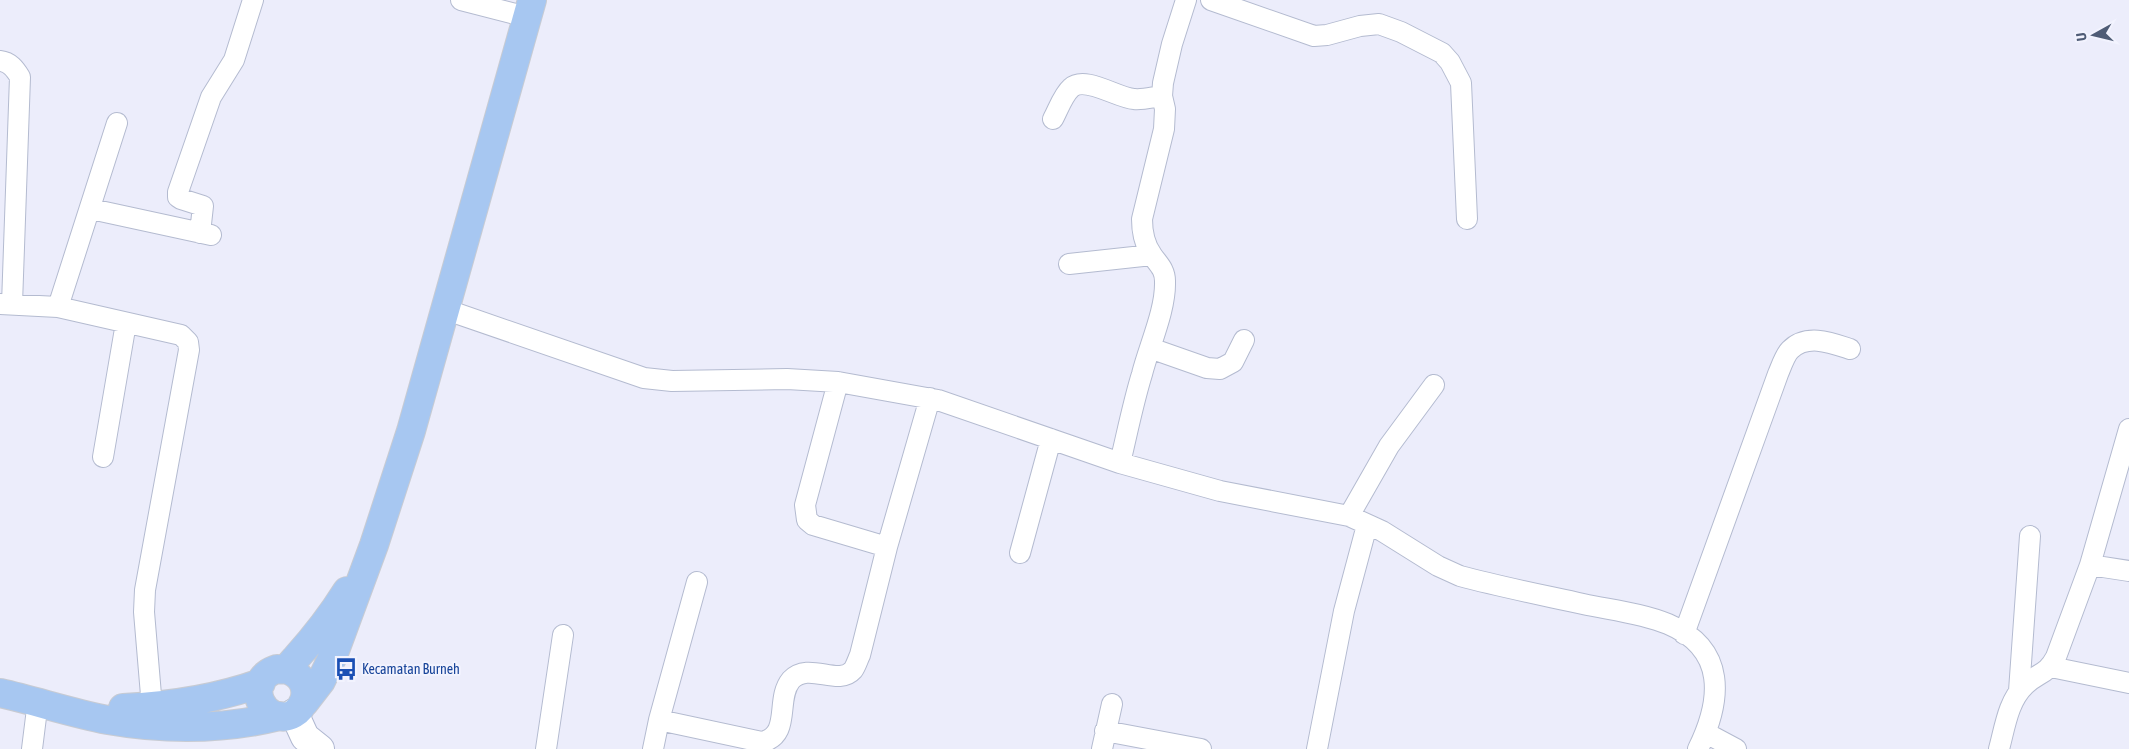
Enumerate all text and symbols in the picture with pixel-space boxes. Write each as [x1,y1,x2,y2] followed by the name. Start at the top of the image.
[2069,10,2119,60] north arrow
[2073,32,2090,42] text: U
[333,656,359,682] bus stop icon: Kecamatan Burneh
[362,661,460,677] place label: Kecamatan Burneh

